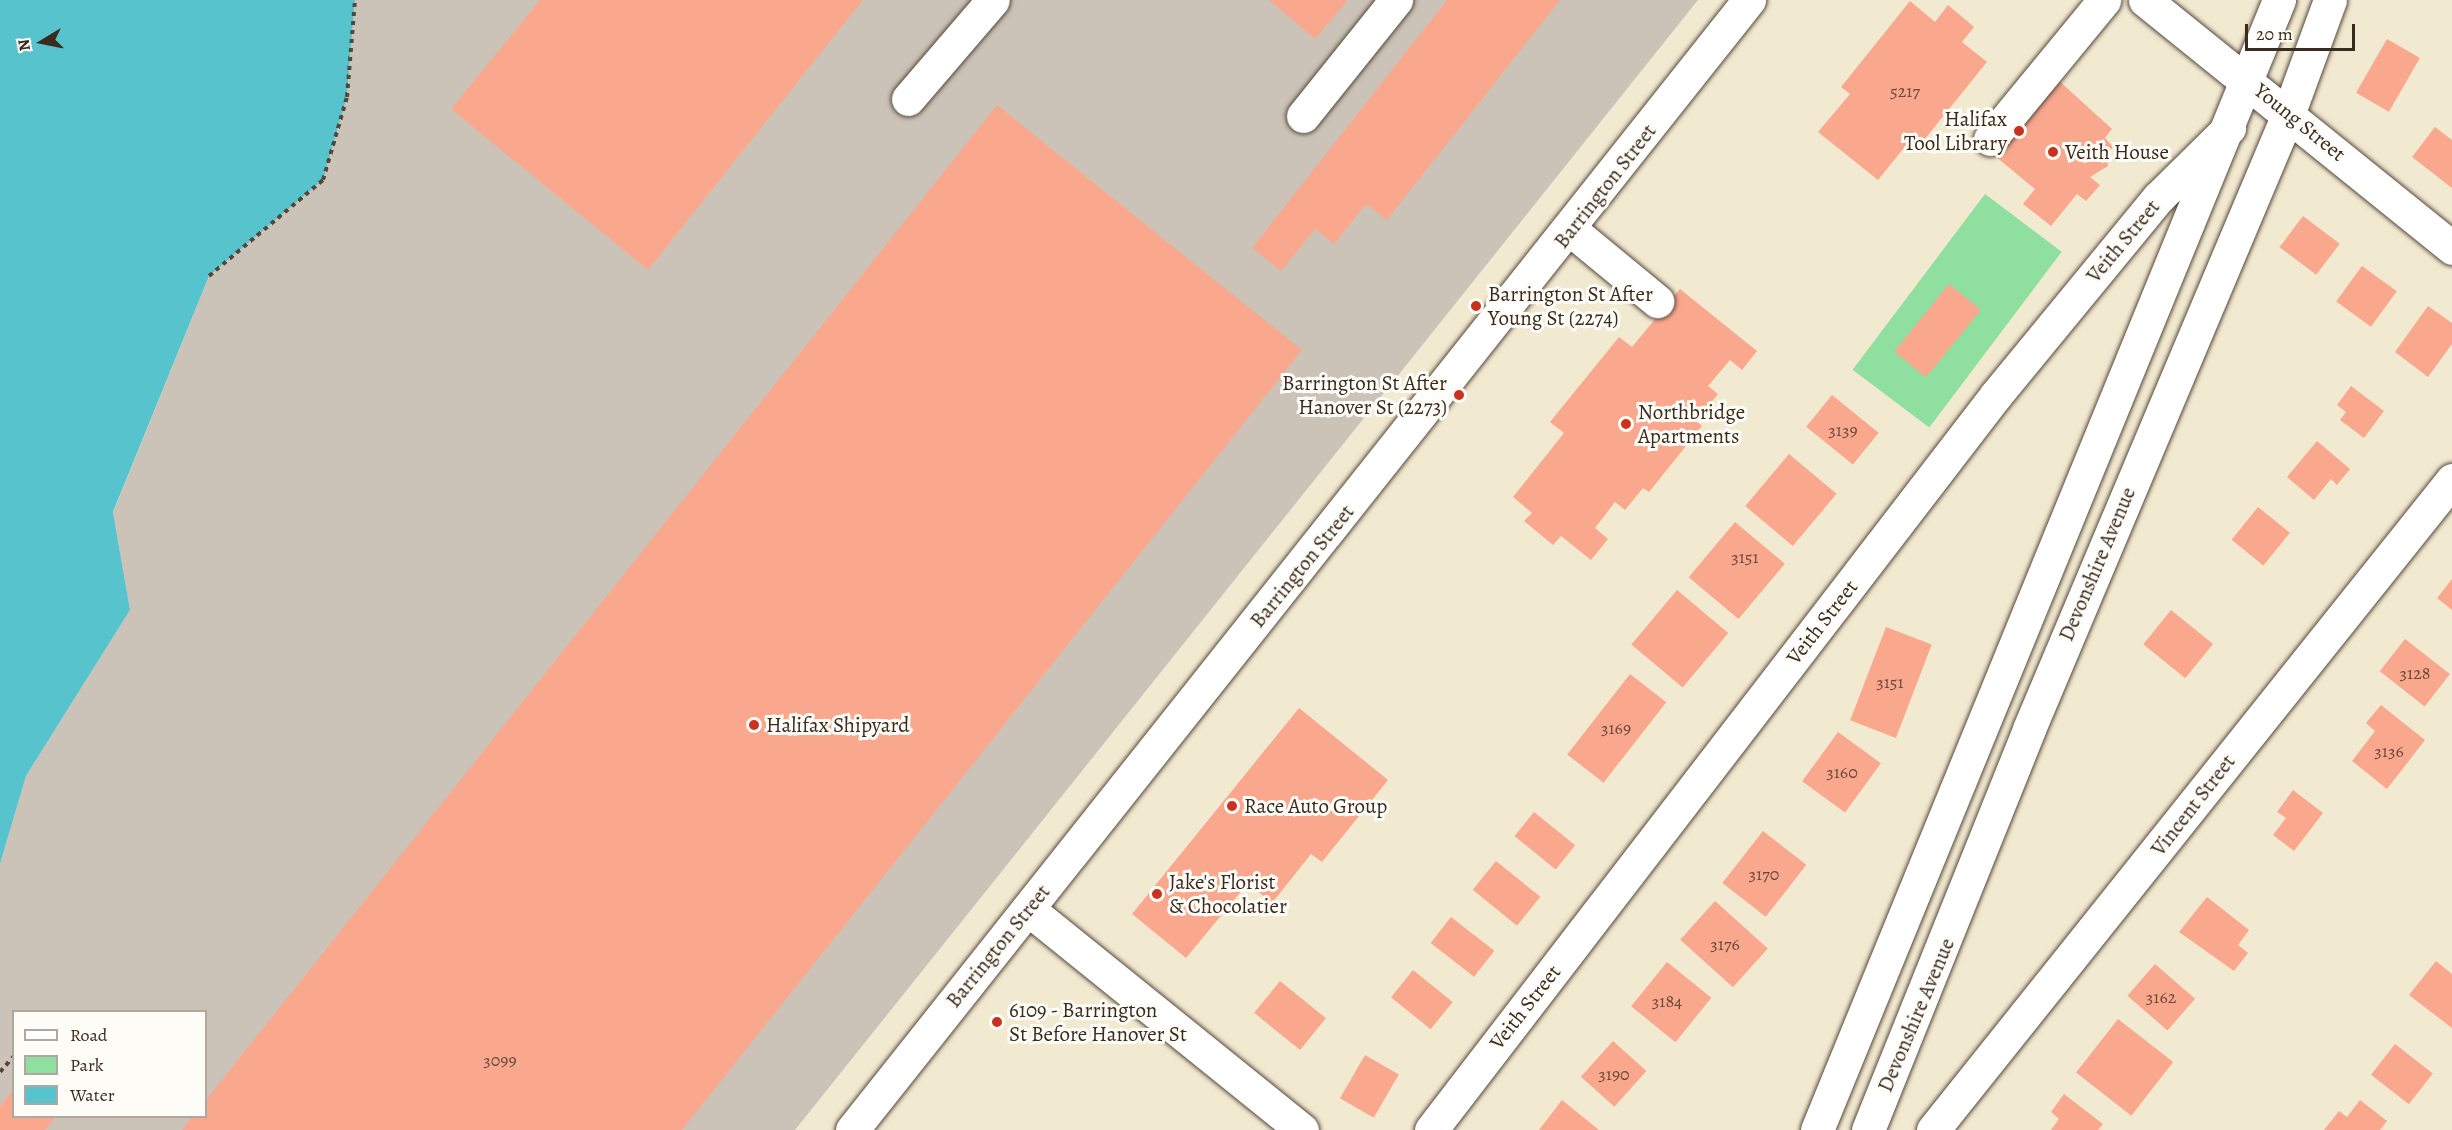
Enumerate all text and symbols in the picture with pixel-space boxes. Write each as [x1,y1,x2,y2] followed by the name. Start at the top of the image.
[12,12,72,72] north arrow
[2248,12,2358,50] scale bar
[2256,22,2293,46] text: 20 m
[12,37,36,53] text: N
[2249,78,2351,166] street label: Young Street
[1890,80,1920,102] house number: 5217
[1904,106,2007,156] place label: Halifax Tool Library
[1549,119,1661,253] street label: Barrington Street
[2012,124,2026,138] marker: Halifax Tool Library
[2065,139,2169,165] place label: Veith House
[2046,145,2060,159] marker: Veith House
[2081,194,2165,288] street label: Veith Street
[1488,281,1653,331] place label: Barrington St After Young St (2274)
[1469,299,1483,313] marker: Barrington St After Young St (2274)
[1282,370,1447,420] place label: Barrington St After Hanover St (2273)
[1452,388,1466,402] marker: Barrington St After Hanover St (2273)
[1638,399,1745,449] place label: Northbridge Apartments
[1619,417,1633,431] marker: Northbridge Apartments
[1828,419,1858,441] house number: 3139
[2053,483,2141,645] street label: Devonshire Avenue
[1245,499,1359,633] street label: Barrington Street
[1731,546,1759,568] house number: 3151
[1781,575,1863,669] street label: Veith Street
[2400,662,2430,684] house number: 3128
[1876,671,1904,693] house number: 3151
[766,712,910,738] place label: Halifax Shipyard
[1601,717,1631,739] house number: 3169
[747,718,761,732] marker: Halifax Shipyard
[2374,740,2404,762] house number: 3136
[2146,749,2240,861] street label: Vincent Street
[1826,761,1858,783] house number: 3160
[1244,793,1387,819] place label: Race Auto Group
[1225,799,1239,813] marker: Race Auto Group
[1749,863,1779,885] house number: 3170
[1169,869,1287,919] place label: Jake's Florist & Chocolatier
[941,879,1055,1013] street label: Barrington Street
[1150,887,1164,901] marker: Jake's Florist & Chocolatier
[1710,933,1740,955] house number: 3176
[1872,934,1960,1096] street label: Devonshire Avenue
[1484,960,1566,1054] street label: Veith Street
[2146,986,2176,1008] house number: 3162
[1652,990,1682,1012] house number: 3184
[1009,997,1187,1047] place label: 6109 - Barrington St Before Hanover St
[12,1010,207,1118] legend
[990,1015,1004,1029] marker: 6109 - Barrington St Before Hanover St
[70,1023,107,1047] text: Road
[483,1049,517,1071] house number: 3099
[70,1053,104,1077] text: Park
[1598,1063,1630,1085] house number: 3190
[70,1083,115,1107] text: Water

